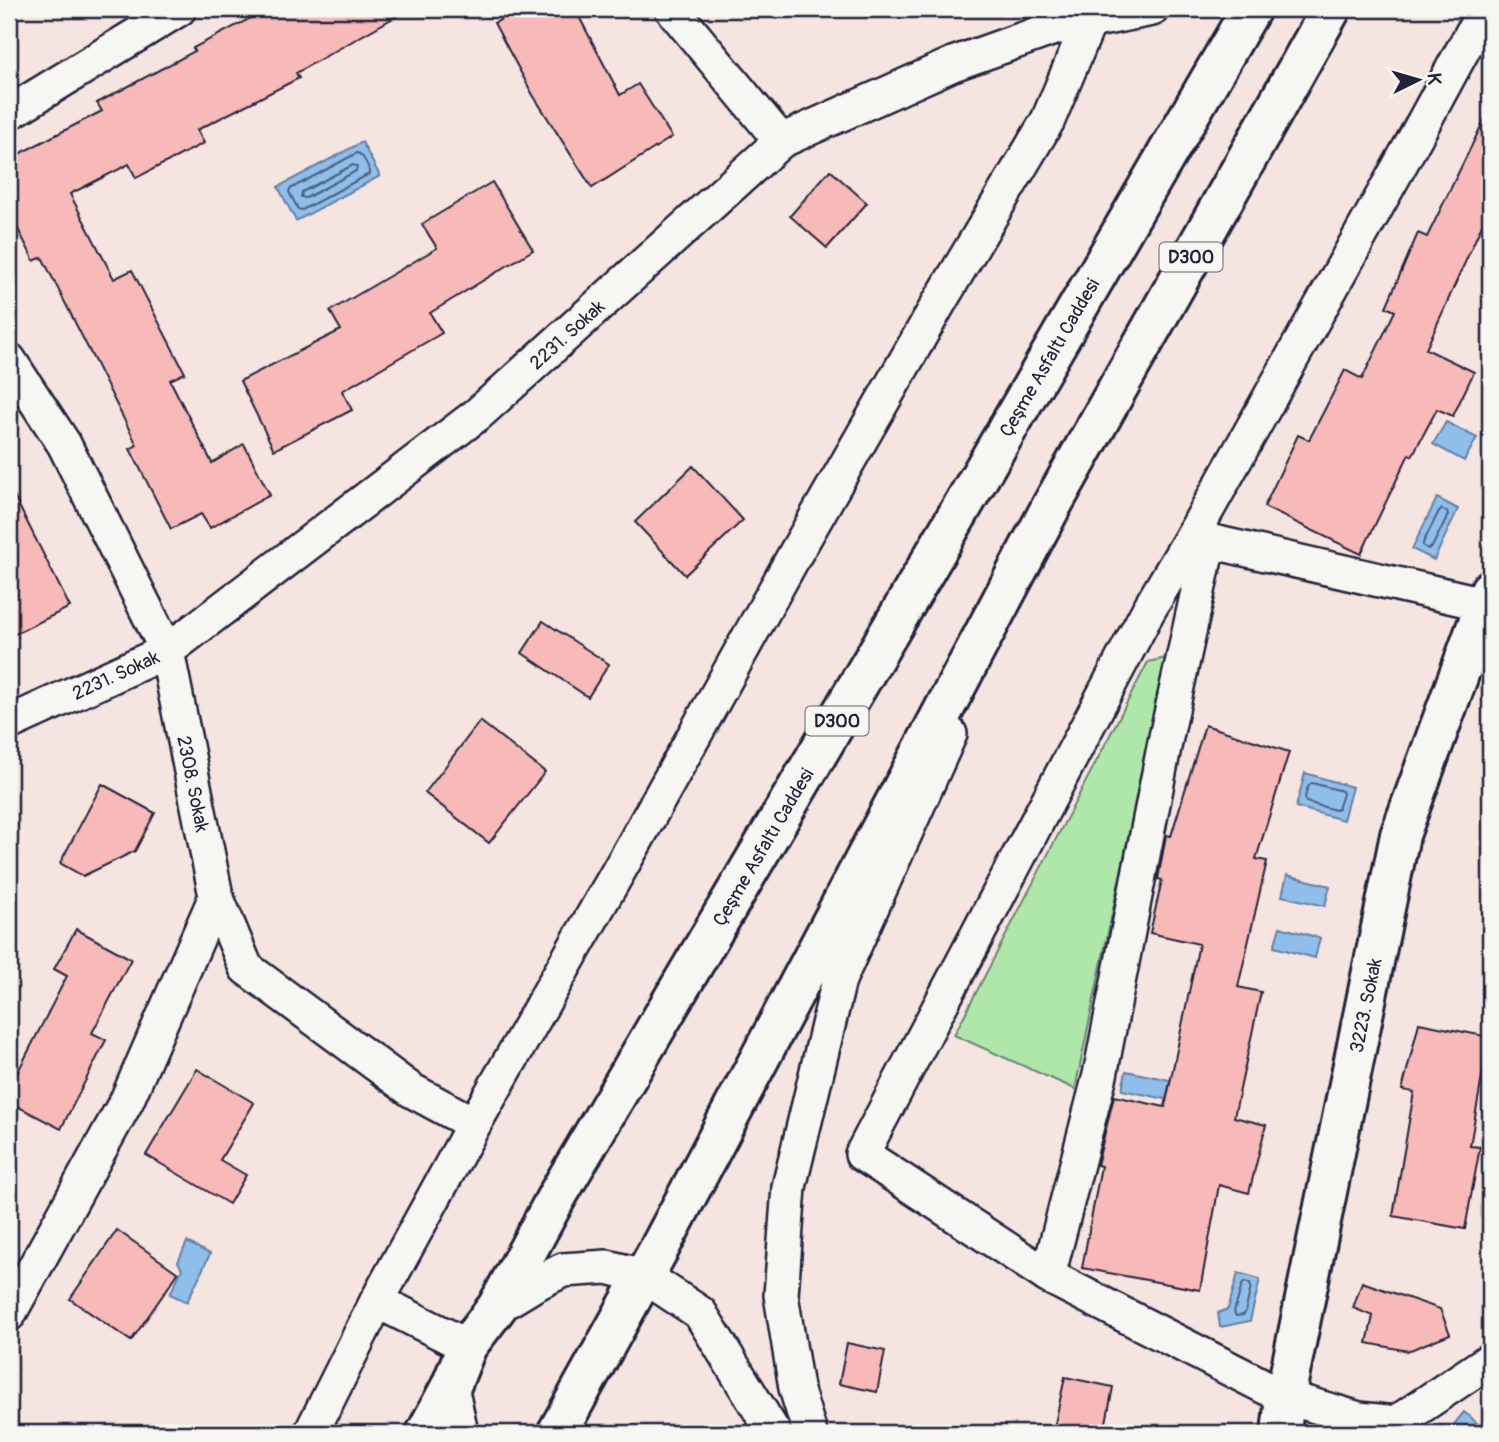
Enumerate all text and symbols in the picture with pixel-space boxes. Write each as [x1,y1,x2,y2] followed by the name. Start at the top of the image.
[1384,46,1454,116] north arrow
[1421,72,1446,86] text: K
[1160,243,1222,272] road number: D300
[994,274,1105,441] street label: Çeşme Asfaltı Caddesi
[525,295,610,375] street label: 2231. Sokak
[69,645,163,706] street label: 2231. Sokak
[806,706,868,736] road number: D300
[171,734,214,834] street label: 2308. Sokak
[708,764,819,930] street label: Çeşme Asfaltı Caddesi
[1345,956,1388,1055] street label: 3223. Sokak

